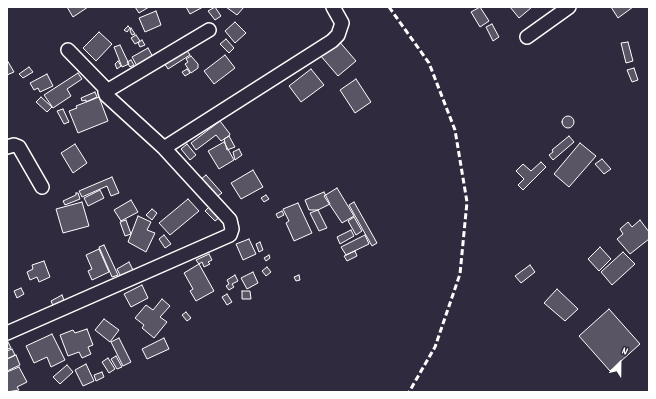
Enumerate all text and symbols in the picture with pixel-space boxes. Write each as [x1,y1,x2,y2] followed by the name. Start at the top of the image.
[600,343,640,383] north arrow
[619,343,630,360] text: N

